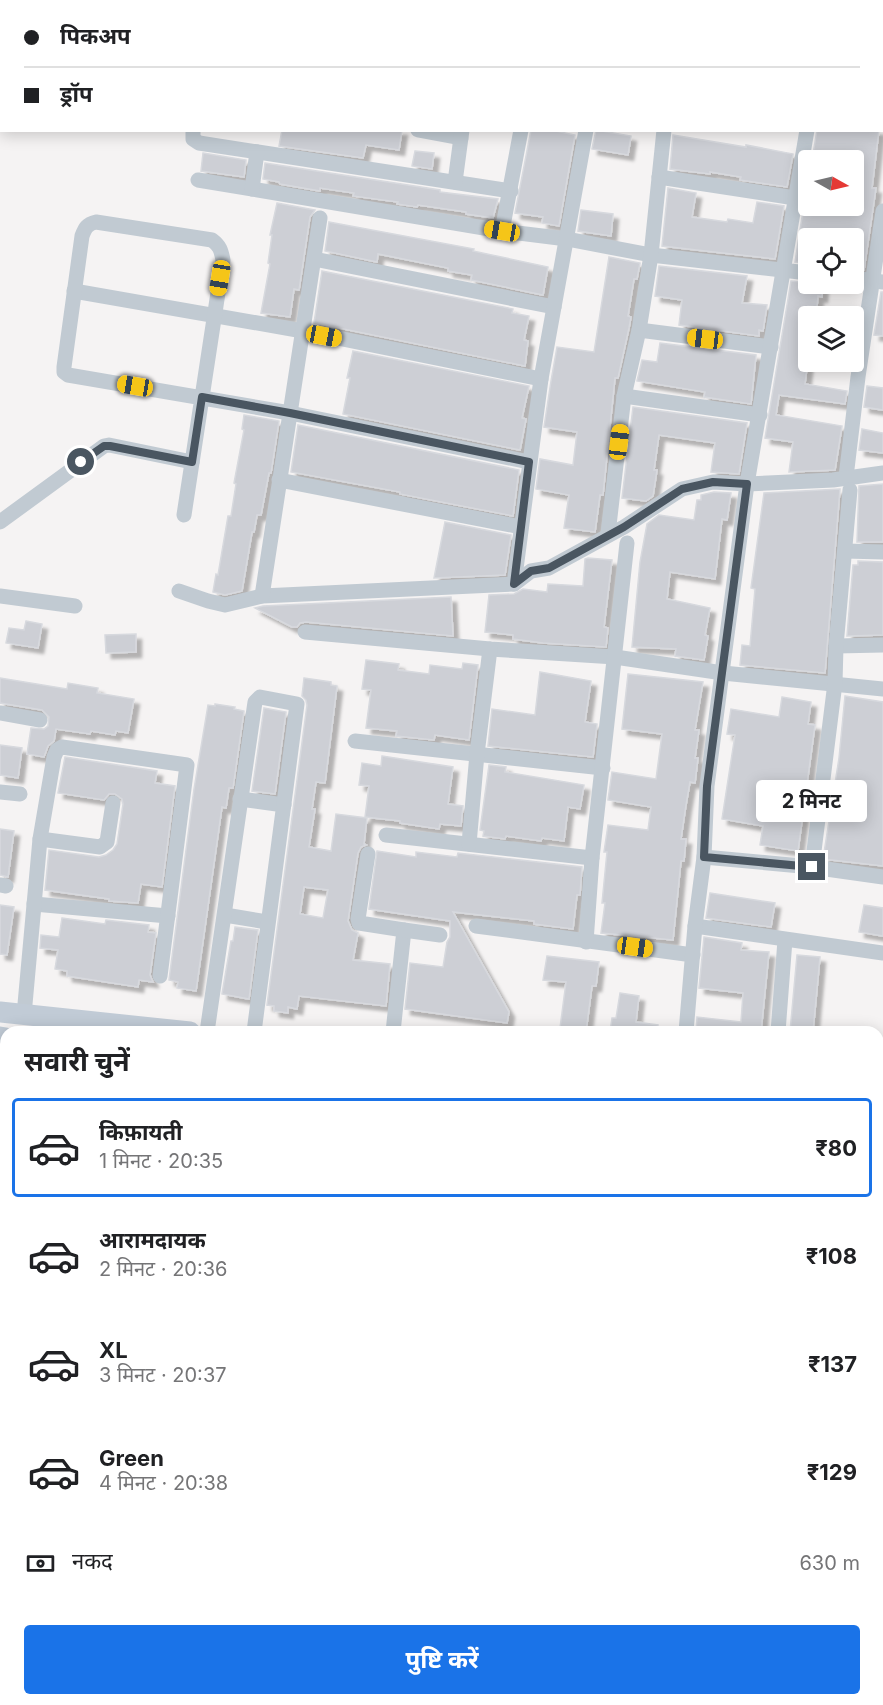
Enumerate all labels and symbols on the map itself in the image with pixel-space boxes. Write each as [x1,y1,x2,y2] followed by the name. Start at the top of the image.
[798,150,864,216] north arrow
[483,219,521,243] car
[208,259,232,297] car
[305,324,343,348] car
[686,328,724,350] car
[116,374,154,398] car
[608,423,630,461] car
[67,448,94,475] route start
[756,780,868,822] callout: 2 मिनट
[798,853,825,880] route end
[616,936,654,958] car

